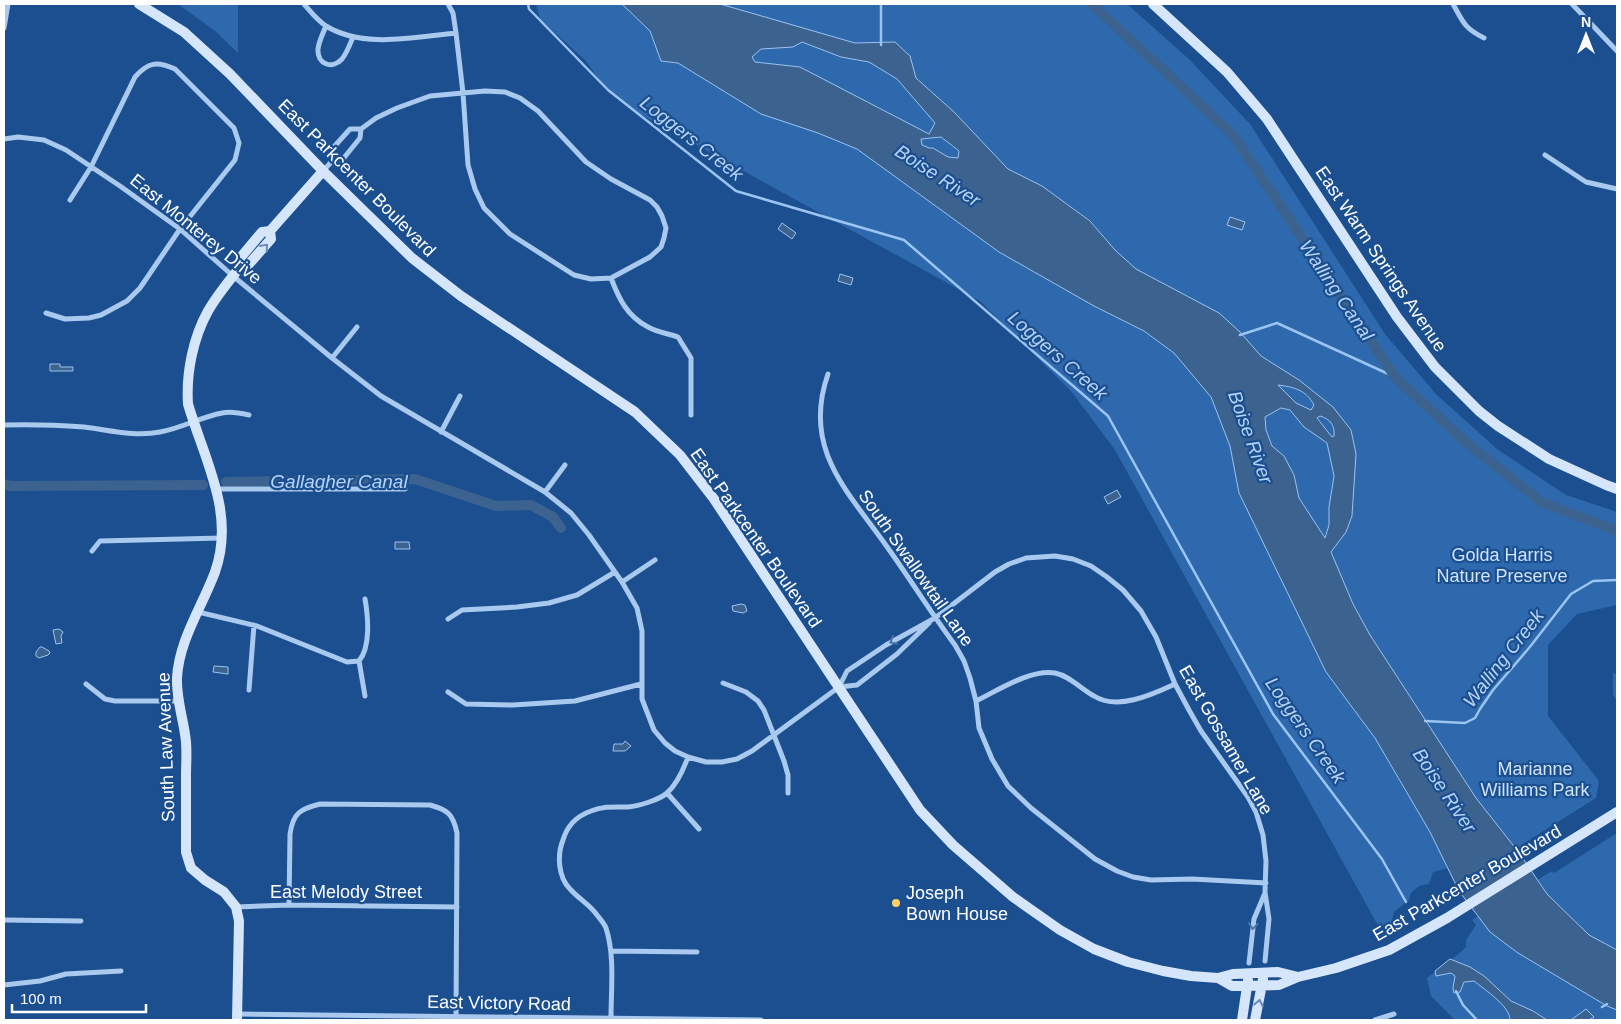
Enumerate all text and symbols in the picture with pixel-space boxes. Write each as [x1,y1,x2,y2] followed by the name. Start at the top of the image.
[1561,10,1611,60] north arrow
[1581,14,1591,30] text: N
[636,92,748,186] water label: Loggers Creek
[274,95,440,261] street label: East Parkcenter Boulevard
[891,140,985,211] water label: Boise River
[1311,163,1451,355] street label: East Warm Springs Avenue
[126,170,266,288] street label: East Monterey Drive
[1295,236,1378,345] water label: Walling Canal
[259,243,268,252] one-way arrow
[1004,307,1113,405] water label: Loggers Creek
[1224,388,1277,487] water label: Boise River
[686,445,826,631] street label: East Parkcenter Boulevard
[270,471,408,492] water label: Gallagher Canal
[854,486,978,650] street label: South Swallowtail Lane
[1436,545,1568,586] park label: Golda Harris Nature Preserve
[1459,604,1549,711] water label: Walling Creek
[889,635,898,645] one-way arrow
[1175,662,1277,818] street label: East Gossamer Lane
[153,672,179,822] street label: South Law Avenue
[1261,673,1351,789] water label: Loggers Creek
[1409,744,1481,837] water label: Boise River
[1480,759,1590,800] park label: Marianne Williams Park
[1369,821,1565,945] street label: East Parkcenter Boulevard
[270,882,422,902] street label: East Melody Street
[906,883,1008,924] place label: Joseph Bown House
[890,897,902,909] marker: Joseph Bown House
[1248,923,1259,931] one-way arrow
[12,982,146,1014] scale bar
[20,990,62,1007] text: 100 m
[427,992,571,1014] street label: East Victory Road
[1253,998,1264,1007] one-way arrow

